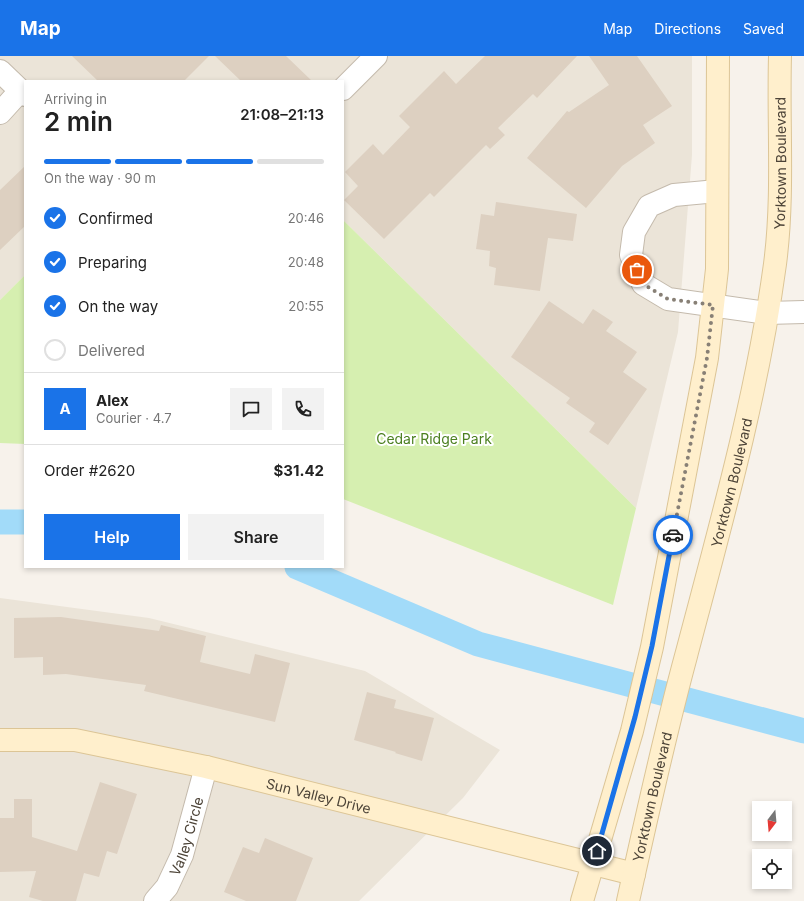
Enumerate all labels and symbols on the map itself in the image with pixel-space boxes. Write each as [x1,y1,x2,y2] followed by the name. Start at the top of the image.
[770,97,789,230] street label: Yorktown Boulevard
[620,253,654,287] pin
[707,416,755,549] street label: Yorktown Boulevard
[376,430,492,447] park label: Cedar Ridge Park
[653,515,693,555] courier
[628,730,675,863] street label: Yorktown Boulevard
[265,774,373,816] street label: Sun Valley Drive
[165,795,206,878] street label: Valley Circle
[752,801,792,841] north arrow
[580,834,614,868] pin

